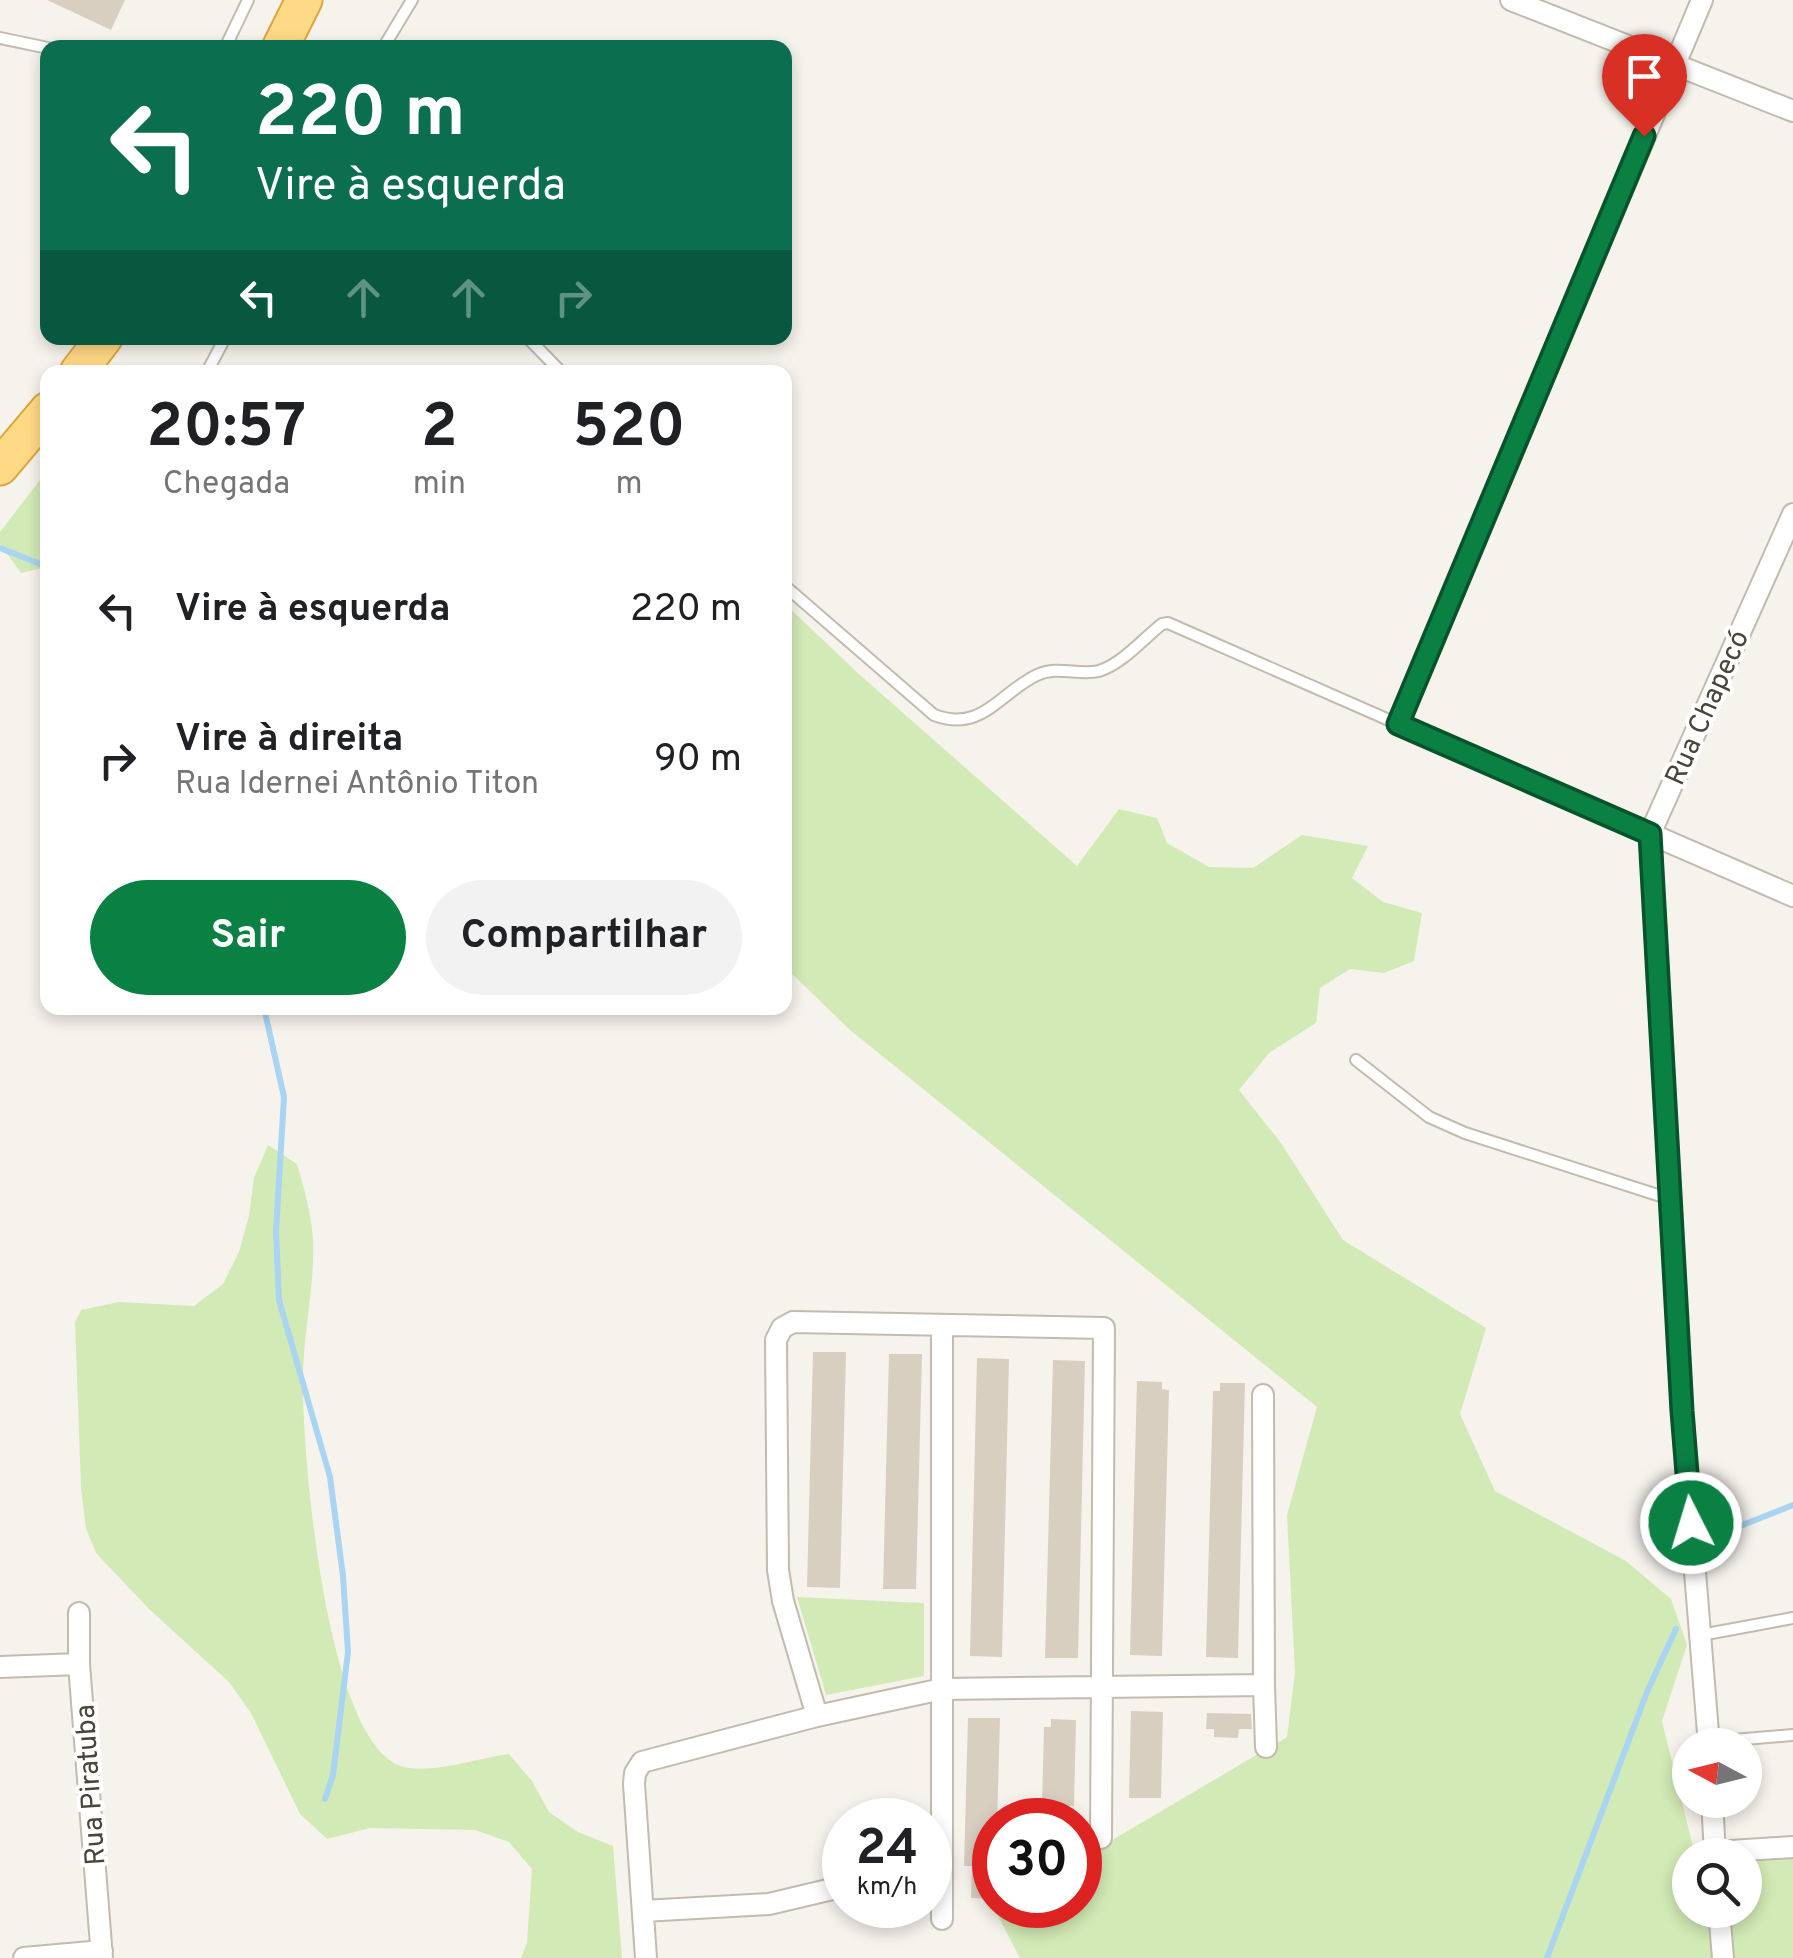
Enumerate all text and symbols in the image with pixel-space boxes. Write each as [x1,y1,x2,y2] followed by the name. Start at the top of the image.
[1602,34,1687,137] pin
[1617,49,1672,104] icon: arrive
[255,72,465,161] text: 220 m
[90,80,220,210] icon: left
[255,159,566,216] text: Vire à esquerda
[231,270,286,325] icon: left
[336,270,391,325] icon: ahead
[441,270,496,325] icon: ahead
[546,270,601,325] icon: right
[147,392,306,468] text: 20:57
[421,392,458,468] text: 2
[573,392,685,468] text: 520
[163,465,290,505] text: Chegada
[413,465,466,505] text: min
[615,465,643,505] text: m
[90,583,145,638] icon: left
[175,586,450,635] text: Vire à esquerda
[630,586,742,635] text: 220 m
[1658,625,1759,791] street label: Rua Chapecó
[175,716,403,765] text: Vire à direita
[90,733,145,788] icon: right
[654,736,742,785] text: 90 m
[175,765,539,805] text: Rua Idernei Antônio Titon
[90,880,406,995] button: Sair
[426,880,742,995] button: Compartilhar
[1639,1471,1743,1575] position arrow
[68,1703,116,1867] street label: Rua Piratuba
[1672,1728,1762,1818] north arrow
[1672,1728,1762,1928] map controls
[972,1798,1102,1928] speed limit sign: 30
[856,1819,918,1882] text: 24
[1672,1838,1762,1928] button: search
[857,1872,917,1904] text: km/h

